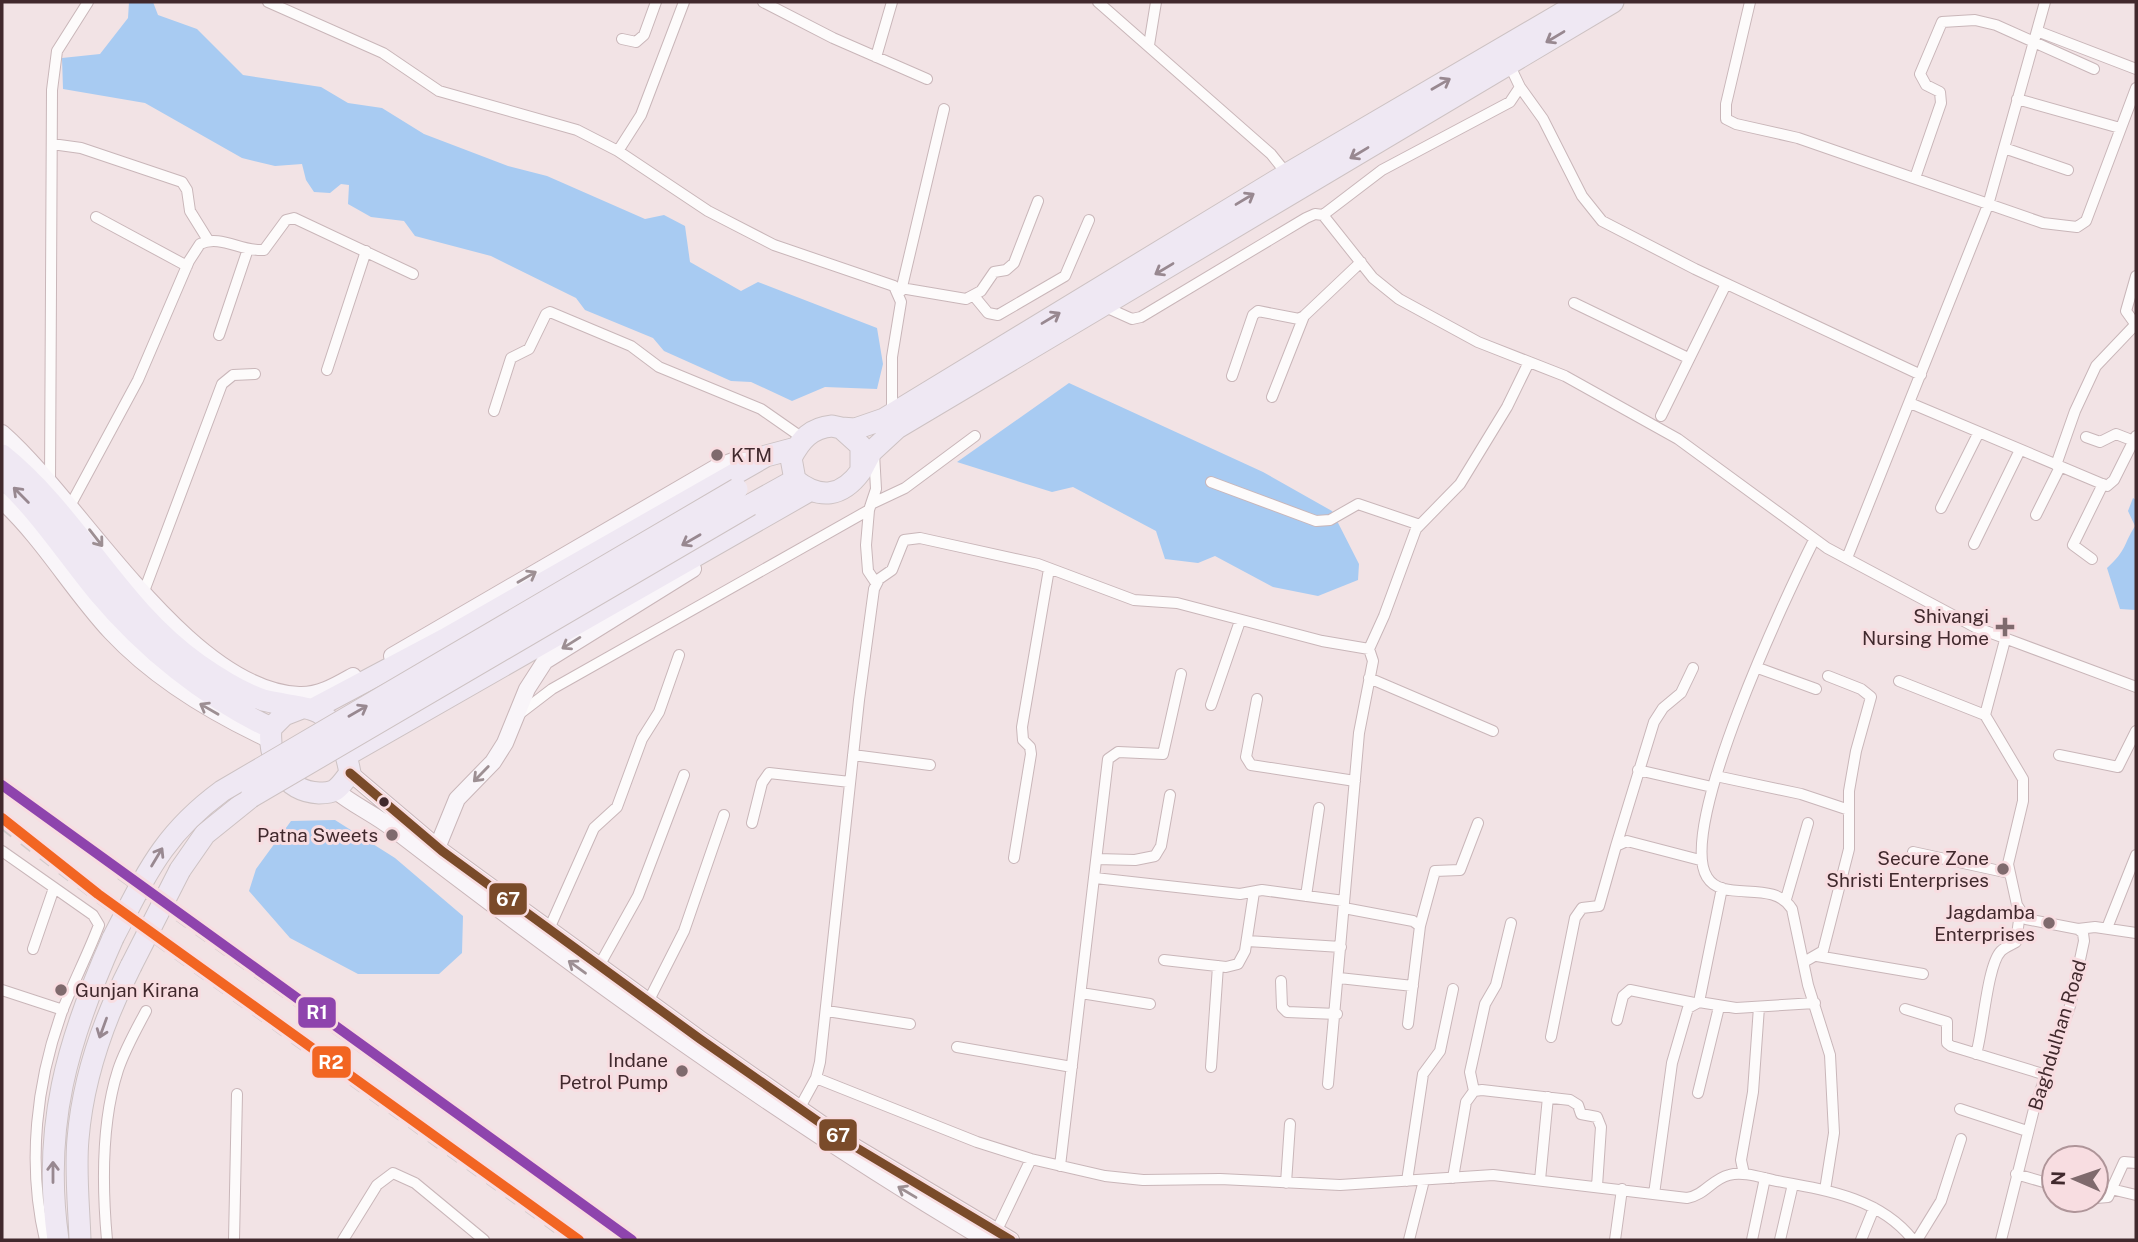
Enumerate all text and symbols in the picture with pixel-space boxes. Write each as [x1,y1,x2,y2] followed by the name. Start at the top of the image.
[1545,30,1565,44] one-way arrow
[1430,77,1450,91] one-way arrow
[1350,146,1370,160] one-way arrow
[1234,192,1254,206] one-way arrow
[1154,263,1174,277] one-way arrow
[1040,310,1060,324] one-way arrow
[731,444,772,466] place label: KTM
[709,447,725,463] marker: KTM
[12,487,29,504] one-way arrow
[89,528,104,547] one-way arrow
[682,533,702,547] one-way arrow
[517,570,537,584] one-way arrow
[1862,605,1989,649] place label: Shivangi Nursing Home
[1995,617,2015,637] marker: Shivangi Nursing Home
[561,637,581,651] one-way arrow
[200,702,220,716] one-way arrow
[348,703,368,717] one-way arrow
[473,765,490,782] one-way arrow
[377,795,391,809] unlabelled marker
[257,824,378,846] place label: Patna Sweets
[384,827,400,843] marker: Patna Sweets
[151,847,164,868] one-way arrow
[1826,847,1989,891] place label: Secure Zone Shristi Enterprises
[1995,861,2011,877] marker: Secure Zone Shristi Enterprises
[488,882,528,916] line badge: 67
[496,888,520,910] text: 67
[1934,901,2035,945] place label: Jagdamba Enterprises
[2041,915,2057,931] marker: Jagdamba Enterprises
[2024,957,2090,1113] street label: Baghdulhan Road
[568,960,587,974] one-way arrow
[75,979,199,1001] place label: Gunjan Kirana
[53,982,69,998] marker: Gunjan Kirana
[297,996,337,1029] line badge: R1
[306,1001,328,1023] text: R1
[96,1017,108,1039] one-way arrow
[311,1045,352,1079] line badge: R2
[559,1049,668,1093] place label: Indane Petrol Pump
[318,1051,344,1073] text: R2
[674,1063,690,1079] marker: Indane Petrol Pump
[818,1118,858,1152] line badge: 67
[826,1124,850,1146] text: 67
[2040,1144,2110,1214] north arrow
[46,1161,60,1184] one-way arrow
[2047,1171,2069,1186] text: N
[897,1185,917,1199] one-way arrow

